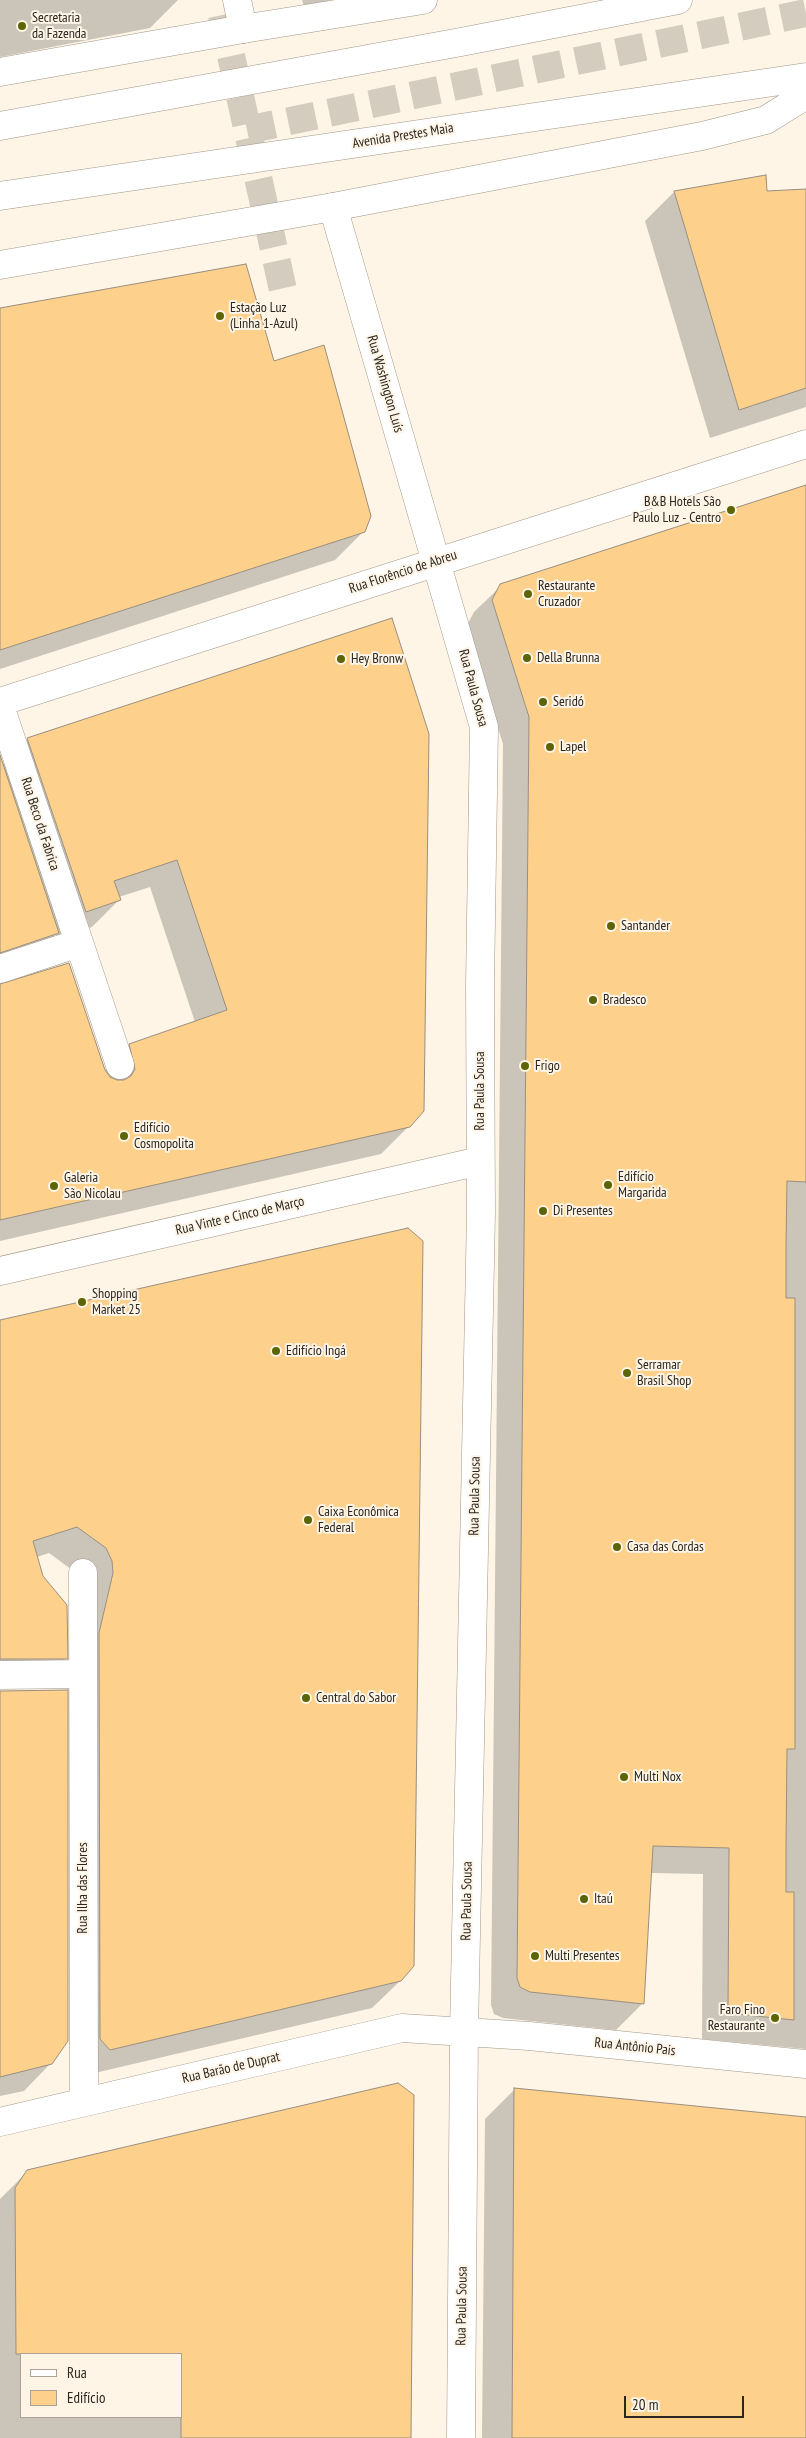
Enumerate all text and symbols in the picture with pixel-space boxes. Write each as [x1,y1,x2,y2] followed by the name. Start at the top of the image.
[32,10,86,42] place label: Secretaria da Fazenda
[16,20,28,32] marker: Secretaria da Fazenda
[351,120,455,152] street label: Avenida Prestes Maia
[230,300,297,332] place label: Estação Luz (Linha 1-Azul)
[214,310,226,322] marker: Estação Luz (Linha 1-Azul)
[363,333,407,435] street label: Rua Washington Luís
[633,494,721,526] place label: B&B Hotels São Paulo Luz - Centro
[725,504,737,516] marker: B&B Hotels São Paulo Luz - Centro
[347,547,459,597] street label: Rua Florêncio de Abreu
[538,578,595,610] place label: Restaurante Cruzador
[522,588,534,600] marker: Restaurante Cruzador
[455,648,491,728] street label: Rua Paula Sousa
[537,650,600,666] place label: Della Brunna
[351,651,403,667] place label: Hey Bronw
[521,652,533,664] marker: Della Brunna
[335,653,347,665] marker: Hey Bronw
[553,694,584,710] place label: Seridó
[537,696,549,708] marker: Seridó
[560,739,586,755] place label: Lapel
[544,741,556,753] marker: Lapel
[17,775,63,873] street label: Rua Beco da Fabrica
[621,918,670,934] place label: Santander
[605,920,617,932] marker: Santander
[603,992,646,1008] place label: Bradesco
[587,994,599,1006] marker: Bradesco
[472,1051,488,1131] street label: Rua Paula Sousa
[535,1058,560,1074] place label: Frigo
[519,1060,531,1072] marker: Frigo
[134,1120,194,1152] place label: Edifício Cosmopolita
[118,1130,130,1142] marker: Edifício Cosmopolita
[618,1169,667,1202] place label: Edifício Margarida
[64,1170,121,1202] place label: Galeria São Nicolau
[602,1179,614,1191] marker: Edifício Margarida
[48,1180,60,1192] marker: Galeria São Nicolau
[174,1193,306,1239] street label: Rua Vinte e Cinco de Março
[553,1203,613,1219] place label: Di Presentes
[537,1205,549,1217] marker: Di Presentes
[92,1286,141,1318] place label: Shopping Market 25
[76,1296,88,1308] marker: Shopping Market 25
[286,1343,346,1359] place label: Edifício Ingá
[270,1345,282,1357] marker: Edifício Ingá
[637,1357,691,1390] place label: Serramar Brasil Shop
[621,1367,633,1379] marker: Serramar Brasil Shop
[466,1456,484,1536] street label: Rua Paula Sousa
[318,1504,399,1536] place label: Caixa Econômica Federal
[302,1514,314,1526] marker: Caixa Econômica Federal
[627,1539,704,1555] place label: Casa das Cordas
[611,1541,623,1553] marker: Casa das Cordas
[316,1690,396,1706] place label: Central do Sabor
[300,1692,312,1704] marker: Central do Sabor
[634,1769,681,1785] place label: Multi Nox
[618,1771,630,1783] marker: Multi Nox
[75,1842,91,1934] street label: Rua Ilha das Flores
[458,1861,476,1941] street label: Rua Paula Sousa
[594,1891,613,1907] place label: Itaú
[578,1893,590,1905] marker: Itaú
[545,1948,620,1964] place label: Multi Presentes
[529,1950,541,1962] marker: Multi Presentes
[708,2002,765,2034] place label: Faro Fino Restaurante
[769,2012,781,2024] marker: Faro Fino Restaurante
[594,2034,676,2060] street label: Rua Antônio Pais
[181,2049,281,2087] street label: Rua Barão de Duprat
[453,2266,471,2346] street label: Rua Paula Sousa
[20,2353,182,2418] legend
[67,2363,87,2382] text: Rua
[626,2386,746,2418] scale bar
[67,2388,105,2407] text: Edifício
[632,2395,658,2414] text: 20 m

